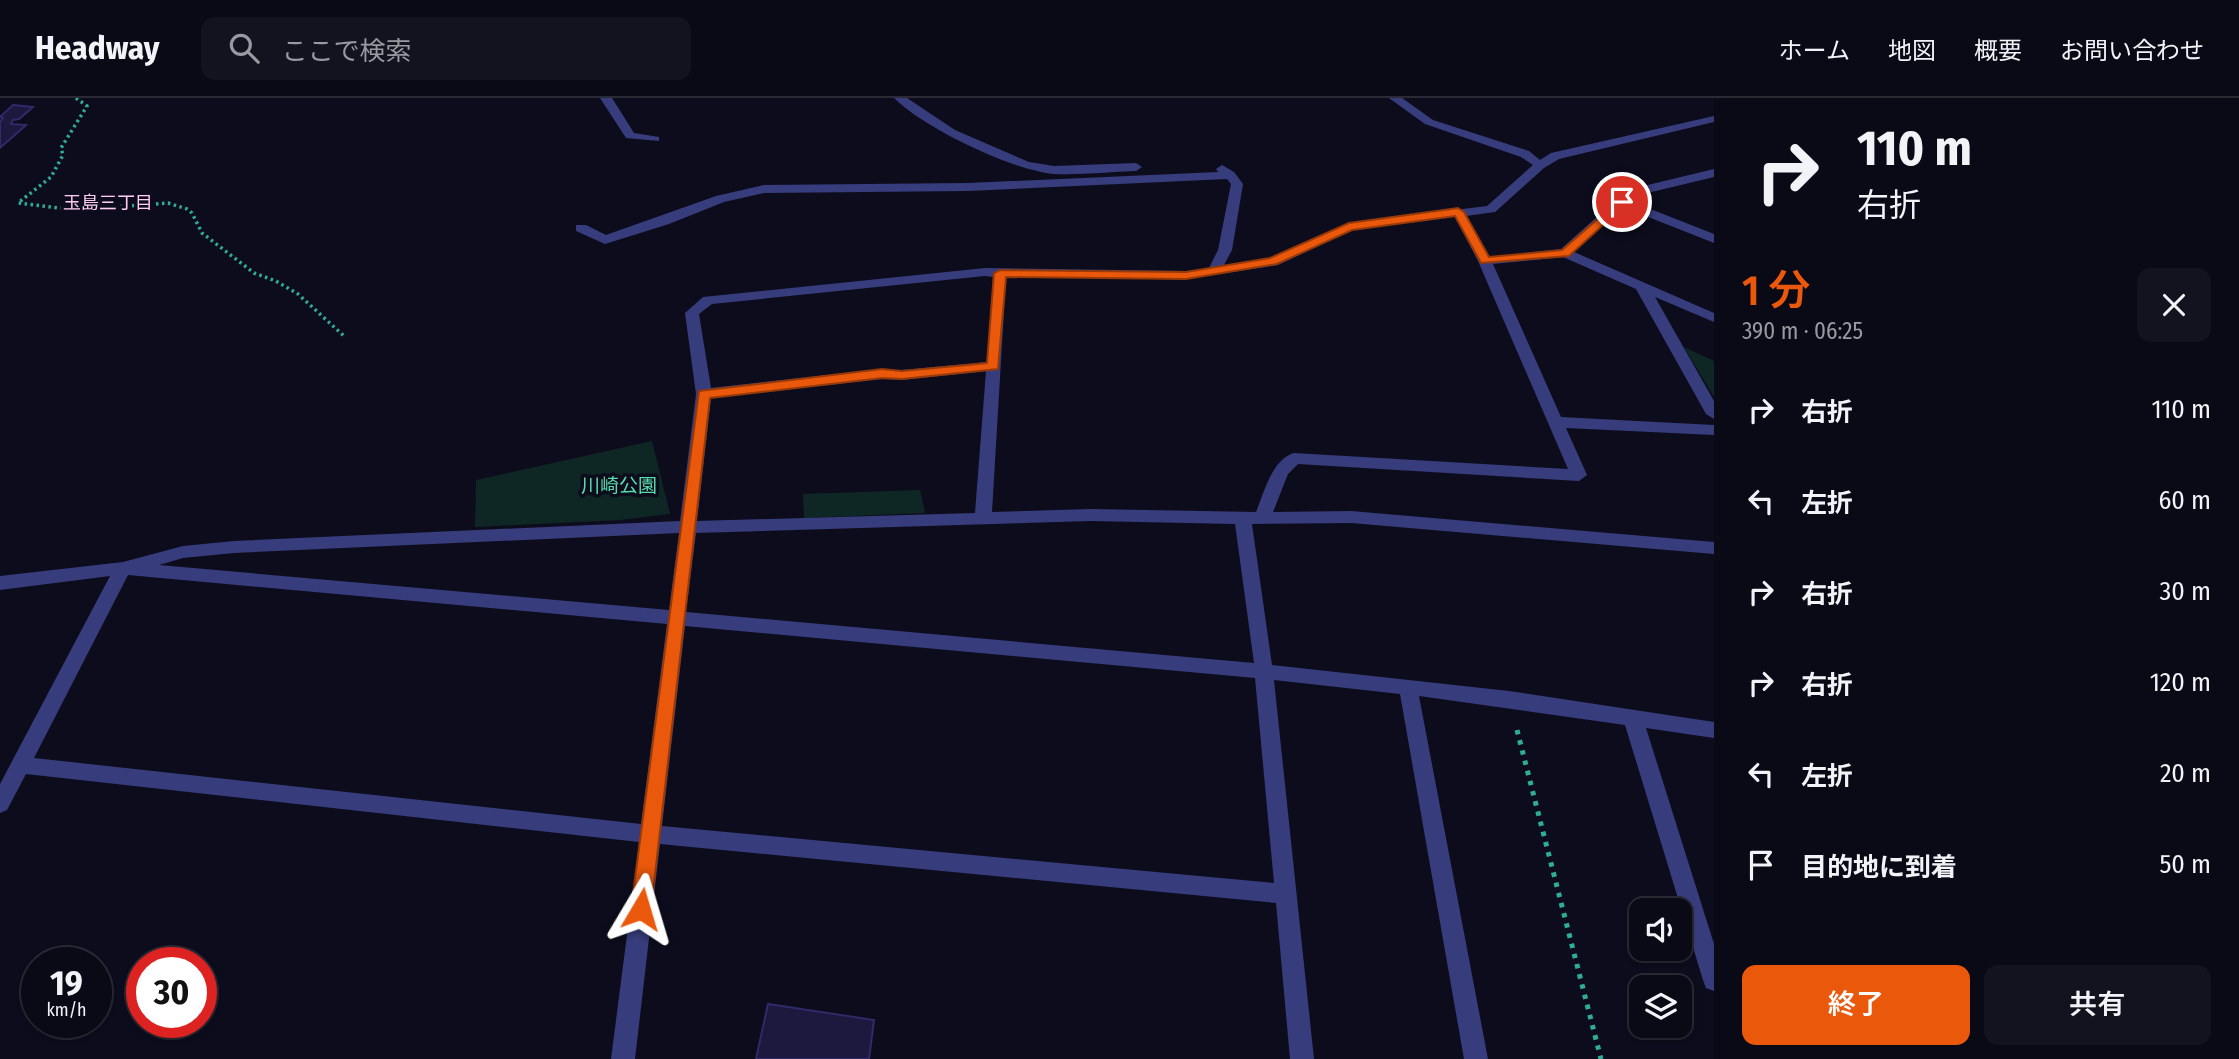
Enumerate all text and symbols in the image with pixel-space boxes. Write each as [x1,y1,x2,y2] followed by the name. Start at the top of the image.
[201,17,691,80] search box
[35,28,159,68] text: Headway
[225,29,263,67] icon: search
[281,36,412,67] text: ここで検索
[1779,37,1850,65] text: ホーム
[1888,37,1936,65] text: 地図
[1974,37,2022,65] text: 概要
[2060,37,2204,65] text: お問い合わせ
[1857,119,1972,178] text: 110 m
[1742,126,1833,217] icon: right
[1592,172,1652,232] pin
[1603,183,1641,221] icon: arrive
[1857,186,1921,224] text: 右折
[63,192,153,214] district label: 玉島三丁目
[1742,266,1811,316] text: 1 分
[2137,268,2211,342] button: close
[1742,317,1863,345] text: 390 m · 06:25
[1742,391,1780,429] icon: right
[2151,394,2211,425] text: 110 m
[1801,397,1853,428] text: 右折
[581,474,657,497] park label: 川崎公園
[1742,482,1780,520] icon: left
[2158,485,2211,516] text: 60 m
[1801,488,1853,519] text: 左折
[1742,573,1780,611] icon: right
[2160,576,2211,607] text: 30 m
[1801,579,1853,610] text: 右折
[1742,664,1780,702] icon: right
[2150,667,2211,698] text: 120 m
[1801,670,1853,701] text: 右折
[1742,755,1780,793] icon: left
[2160,758,2211,789] text: 20 m
[1801,761,1853,792] text: 左折
[1742,846,1780,884] icon: arrive
[2159,849,2211,880] text: 50 m
[1801,852,1957,883] text: 目的地に到着
[604,872,678,946] position arrow
[1629,898,1692,1038] map controls
[1629,898,1692,961] button: sound
[126,947,217,1038] speed limit sign: 30
[50,962,83,1004] text: 19
[1742,965,1970,1045] button: 終了
[1984,965,2211,1045] button: 共有
[1629,975,1692,1038] button: layers
[46,999,87,1021] text: km/h

